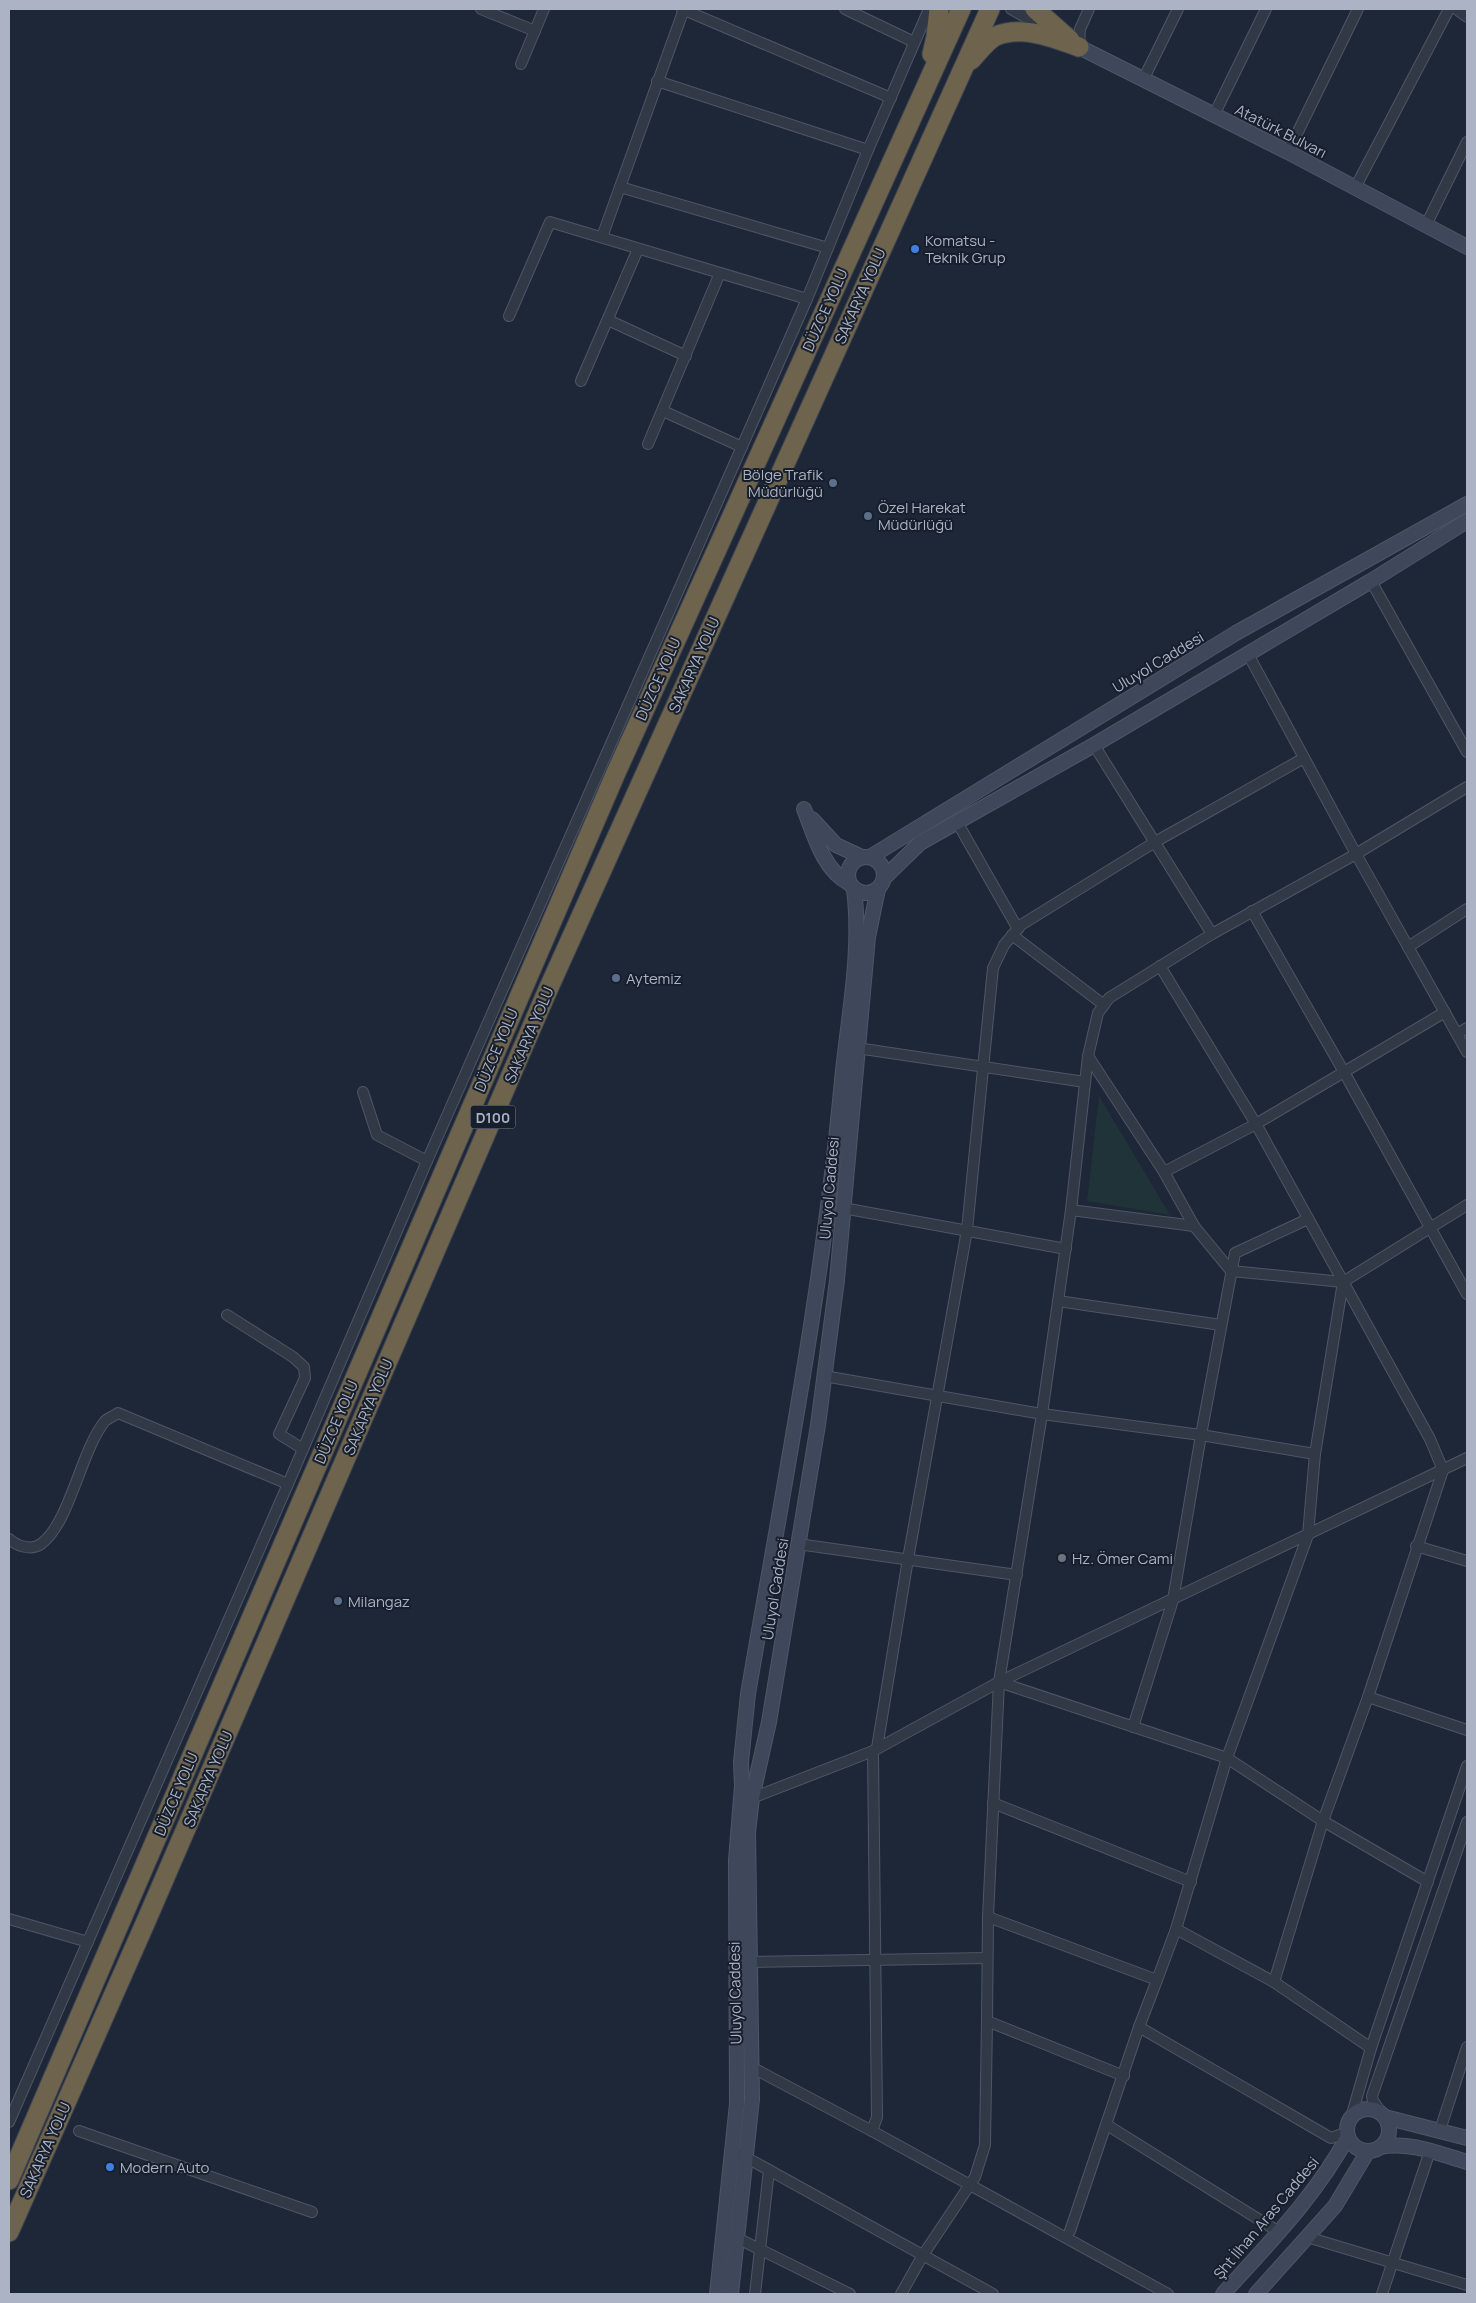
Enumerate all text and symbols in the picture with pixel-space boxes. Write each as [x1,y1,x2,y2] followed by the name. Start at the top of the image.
[1232,99,1330,163] street label: Atatürk Bulvarı
[925,230,1006,268] place label: Komatsu - Teknik Grup
[909,243,921,255] marker: Komatsu - Teknik Grup
[829,245,891,347] street label: SAKARYA YOLU
[797,265,853,355] street label: DÜZCE YOLU
[743,464,824,502] place label: Bölge Trafik Müdürlüğü
[827,477,839,489] marker: Bölge Trafik Müdürlüğü
[878,497,966,535] place label: Özel Harekat Müdürlüğü
[862,510,874,522] marker: Özel Harekat Müdürlüğü
[663,614,725,716] street label: SAKARYA YOLU
[1108,626,1208,698] street label: Uluyol Caddesi
[630,634,686,724] street label: DÜZCE YOLU
[626,968,682,989] place label: Aytemiz
[610,972,622,984] marker: Aytemiz
[499,983,559,1087] street label: SAKARYA YOLU
[469,1005,523,1095] street label: DÜZCE YOLU
[470,1106,516,1128] road number: D100
[814,1136,844,1240] street label: Uluyol Caddesi
[338,1355,398,1459] street label: SAKARYA YOLU
[309,1377,363,1467] street label: DÜZCE YOLU
[757,1537,793,1641] street label: Uluyol Caddesi
[1072,1548,1173,1569] place label: Hz. Ömer Cami
[1056,1552,1068,1564] marker: Hz. Ömer Cami
[348,1591,410,1612] place label: Milangaz
[332,1595,344,1607] marker: Milangaz
[178,1727,238,1831] street label: SAKARYA YOLU
[149,1749,203,1839] street label: DÜZCE YOLU
[724,1941,746,2045] street label: Uluyol Caddesi
[14,2099,76,2201] street label: SAKARYA YOLU
[1208,2152,1324,2284] street label: Şht İlhan Aras Caddesi
[120,2157,210,2178] place label: Modern Auto
[104,2161,116,2173] marker: Modern Auto

